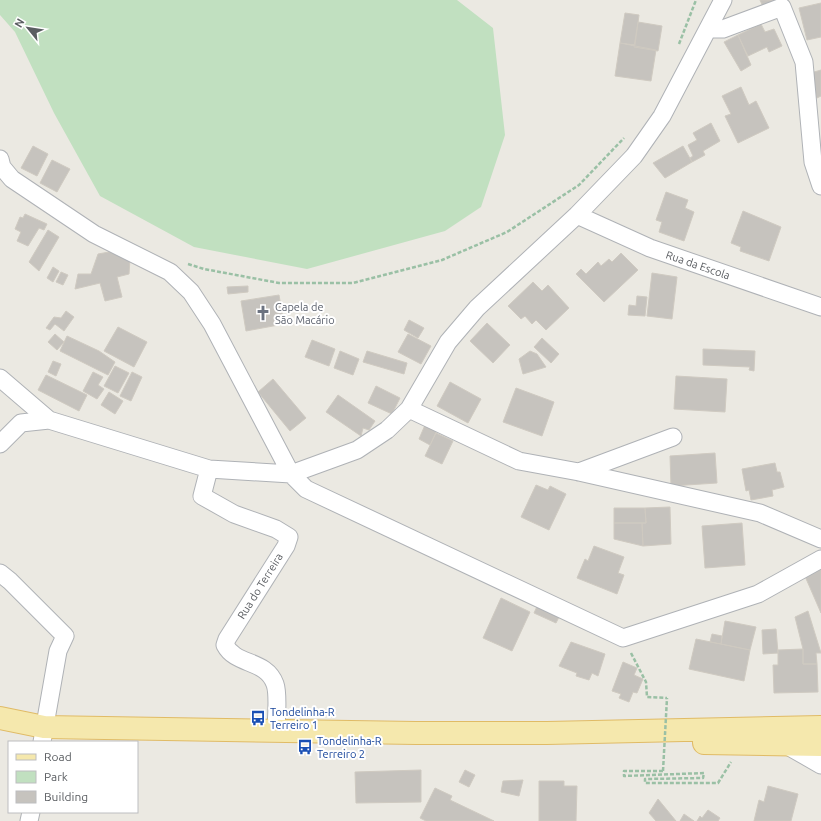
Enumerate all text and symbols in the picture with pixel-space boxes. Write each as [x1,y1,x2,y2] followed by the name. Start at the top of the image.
[8,8,48,48] north arrow
[12,16,27,30] text: N
[664,248,732,282] street label: Rua da Escola
[275,301,335,326] place label: Capela de São Macário
[254,304,272,322] church icon: Capela de São Macário
[235,551,285,621] street label: Rua do Terreira
[270,706,335,731] place label: Tondelinha-R Terreiro 1
[249,709,267,727] bus stop icon: Tondelinha-R Terreiro 1
[317,735,382,760] place label: Tondelinha-R Terreiro 2
[296,738,314,756] bus stop icon: Tondelinha-R Terreiro 2
[8,741,138,813] legend
[44,750,72,763] text: Road
[44,770,68,783] text: Park
[44,790,88,803] text: Building

